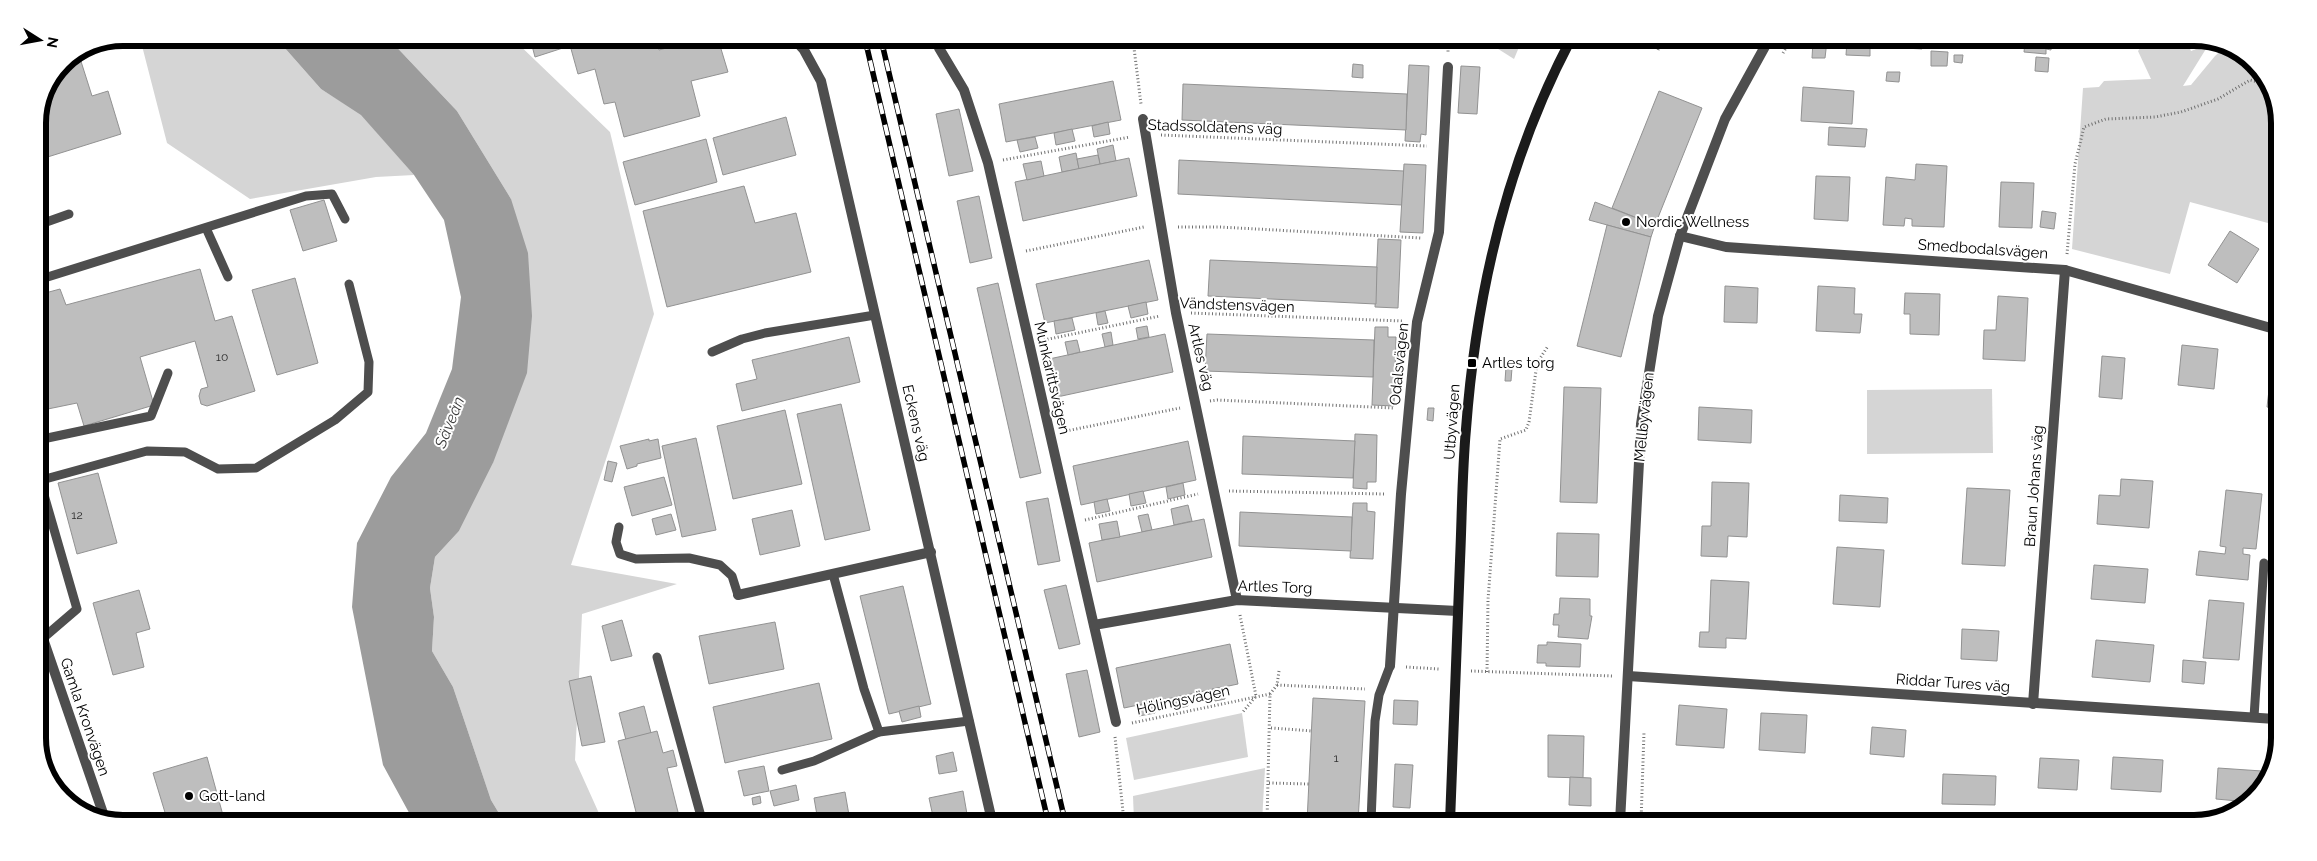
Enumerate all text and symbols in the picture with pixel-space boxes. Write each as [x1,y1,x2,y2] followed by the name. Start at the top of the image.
[15,15,65,65] north arrow
[44,36,62,49] text: N
[1147,116,1283,138] street label: Stadssoldatens väg
[1636,213,1749,231] place label: Nordic Wellness
[1620,216,1632,228] marker: Nordic Wellness
[1917,235,2049,263] street label: Smedbodalsvägen
[1179,294,1295,316] street label: Vändstensvägen
[1030,320,1074,436] street label: Munkarittsvägen
[1184,321,1218,393] street label: Artles väg
[1386,322,1412,406] street label: Odalsvägen
[216,350,228,364] house number: 10
[1482,354,1555,372] place label: Artles torg
[1466,357,1478,369] marker: Artles torg
[1630,371,1658,463] street label: Mellbyvägen
[898,383,934,463] street label: Eckens väg
[1440,383,1464,461] street label: Utbyvägen
[430,394,468,452] water label: Säveån
[2021,424,2047,548] street label: Braun Johans väg
[71,508,83,522] house number: 12
[1237,577,1313,597] street label: Artles Torg
[56,656,114,778] street label: Gamla Kronvägen
[1895,670,2011,696] street label: Riddar Tures väg
[1135,681,1231,719] street label: Hölingsvägen
[1333,751,1339,765] house number: 1
[199,787,265,805] place label: Gott-land
[183,790,195,802] marker: Gott-land

